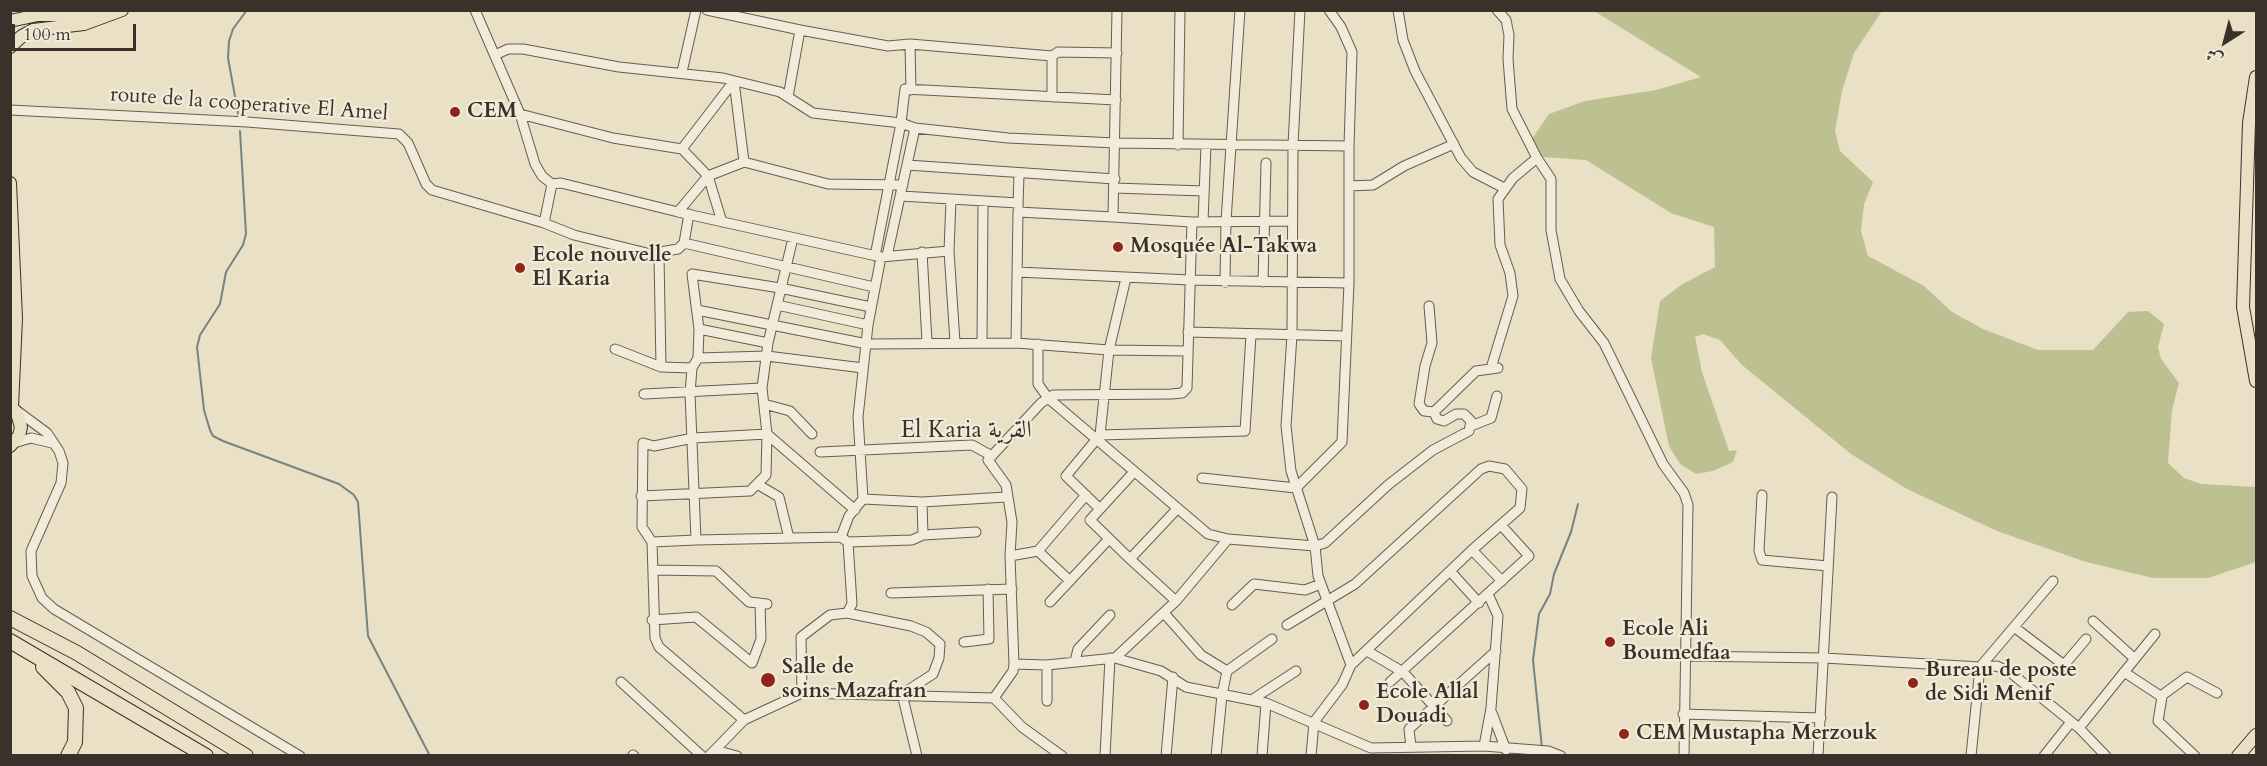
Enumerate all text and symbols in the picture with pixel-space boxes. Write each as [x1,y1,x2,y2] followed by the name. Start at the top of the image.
[15,12,140,50] scale bar
[2195,12,2255,72] north arrow
[23,22,71,47] text: 100 m
[2202,43,2227,70] text: ش
[109,83,389,127] street label: route de la cooperative El Amel
[467,99,517,125] place label: CEM
[448,105,462,119] marker: CEM
[1130,234,1317,260] place label: Mosquée Al-Takwa
[1111,240,1125,254] marker: Mosquée Al-Takwa
[532,243,672,293] place label: Ecole nouvelle El Karia
[513,261,527,275] marker: Ecole nouvelle El Karia
[900,417,1032,445] district label: El Karia القرية
[1622,617,1731,667] place label: Ecole Ali Boumedfaa
[1603,635,1617,649] marker: Ecole Ali Boumedfaa
[782,655,927,705] place label: Salle de soins Mazafran
[1925,658,2077,708] place label: Bureau de poste de Sidi Menif
[759,671,777,689] marker: Salle de soins Mazafran
[1906,676,1920,690] marker: Bureau de poste de Sidi Menif
[1376,680,1479,730] place label: Ecole Allal Douadi
[1357,698,1371,712] marker: Ecole Allal Douadi
[1636,721,1877,747] place label: CEM Mustapha Merzouk
[1617,727,1631,741] marker: CEM Mustapha Merzouk

